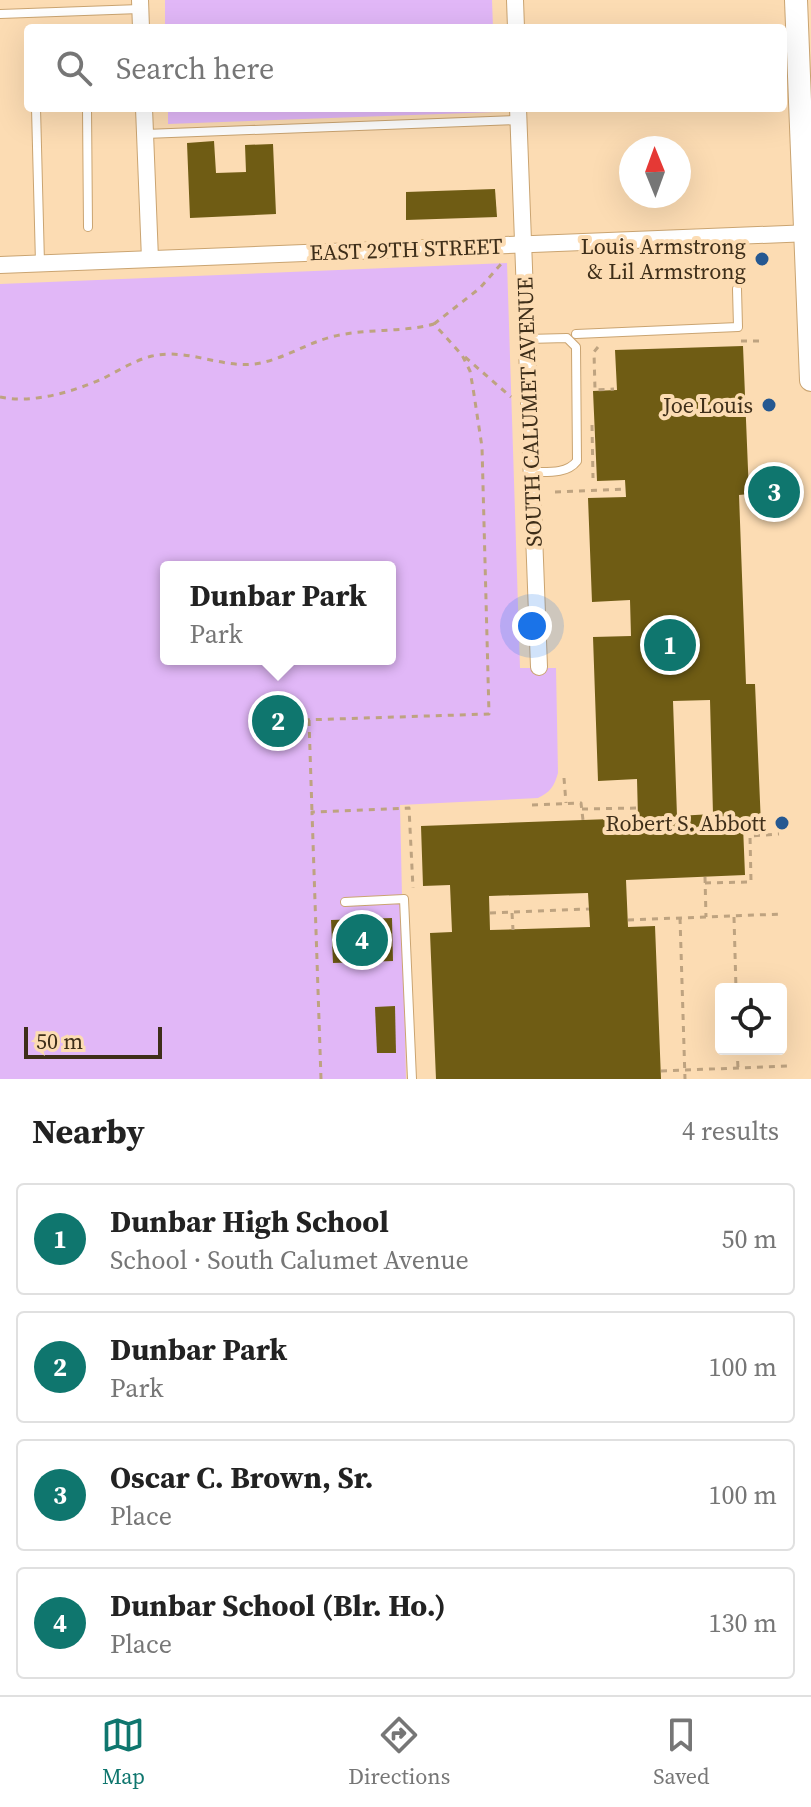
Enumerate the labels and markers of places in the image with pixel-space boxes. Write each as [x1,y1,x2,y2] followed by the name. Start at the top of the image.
[581,231,746,286] place label: Louis Armstrong & Lil Armstrong
[753,250,771,268] marker: Louis Armstrong & Lil Armstrong
[662,390,753,420] place label: Joe Louis
[760,396,778,414] marker: Joe Louis
[748,462,800,522] pin: 3
[644,615,696,675] pin: 1
[252,691,304,751] pin: 2
[605,808,767,838] place label: Robert S. Abbott
[773,814,791,832] marker: Robert S. Abbott
[336,910,388,970] pin: 4

